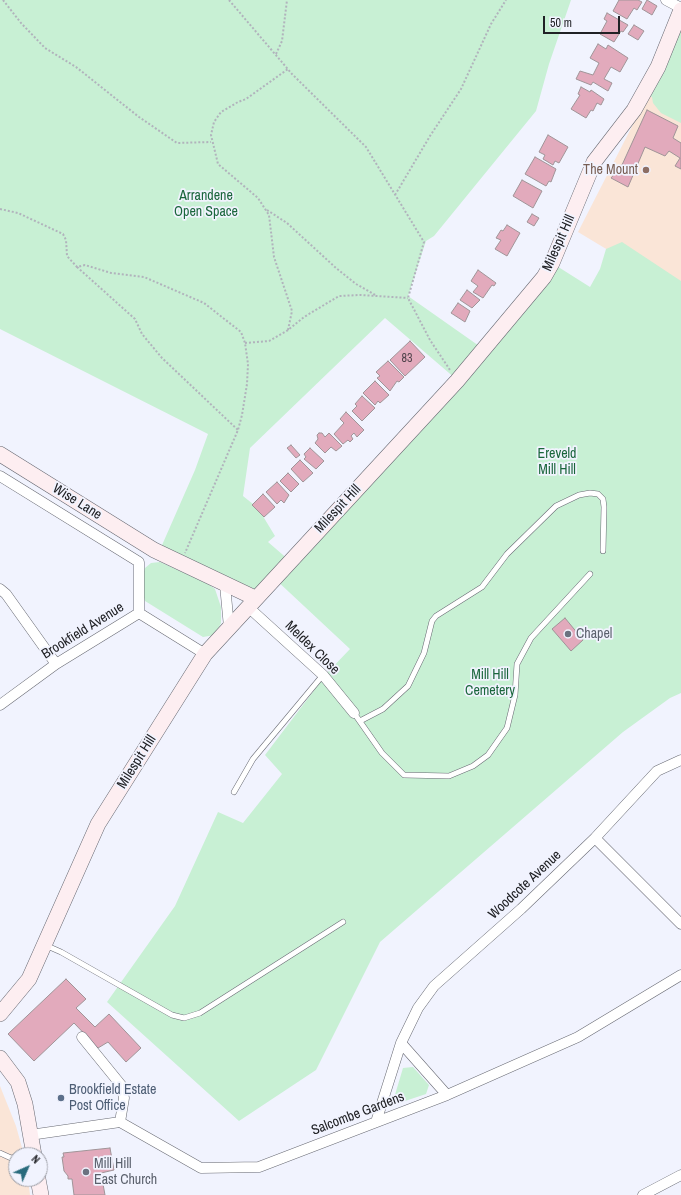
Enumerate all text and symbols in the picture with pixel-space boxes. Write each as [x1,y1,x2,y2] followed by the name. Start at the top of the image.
[545,8,622,34] scale bar
[550,15,572,31] text: 50 m
[583,162,638,178] place label: The Mount
[641,165,651,175] marker: The Mount
[174,188,238,220] park label: Arrandene Open Space
[539,212,579,274] street label: Milespit Hill
[402,352,412,366] house number: 83
[538,446,576,478] park label: Ereveld Mill Hill
[49,480,105,524] street label: Wise Lane
[311,481,365,537] street label: Milespit Hill
[39,599,127,663] street label: Brookfield Avenue
[281,618,343,678] street label: Meldex Close
[576,626,612,642] place label: Chapel
[563,629,573,639] marker: Chapel
[465,667,515,700] park label: Mill Hill Cemetery
[114,732,160,792] street label: Milespit Hill
[485,847,565,923] street label: Woodcote Avenue
[69,1082,156,1114] place label: Brookfield Estate Post Office
[309,1089,407,1139] street label: Salcombe Gardens
[56,1093,66,1103] marker: Brookfield Estate Post Office
[8,1147,48,1187] north arrow
[29,1152,43,1166] text: N
[94,1156,157,1188] place label: Mill Hill East Church
[81,1167,91,1177] marker: Mill Hill East Church

